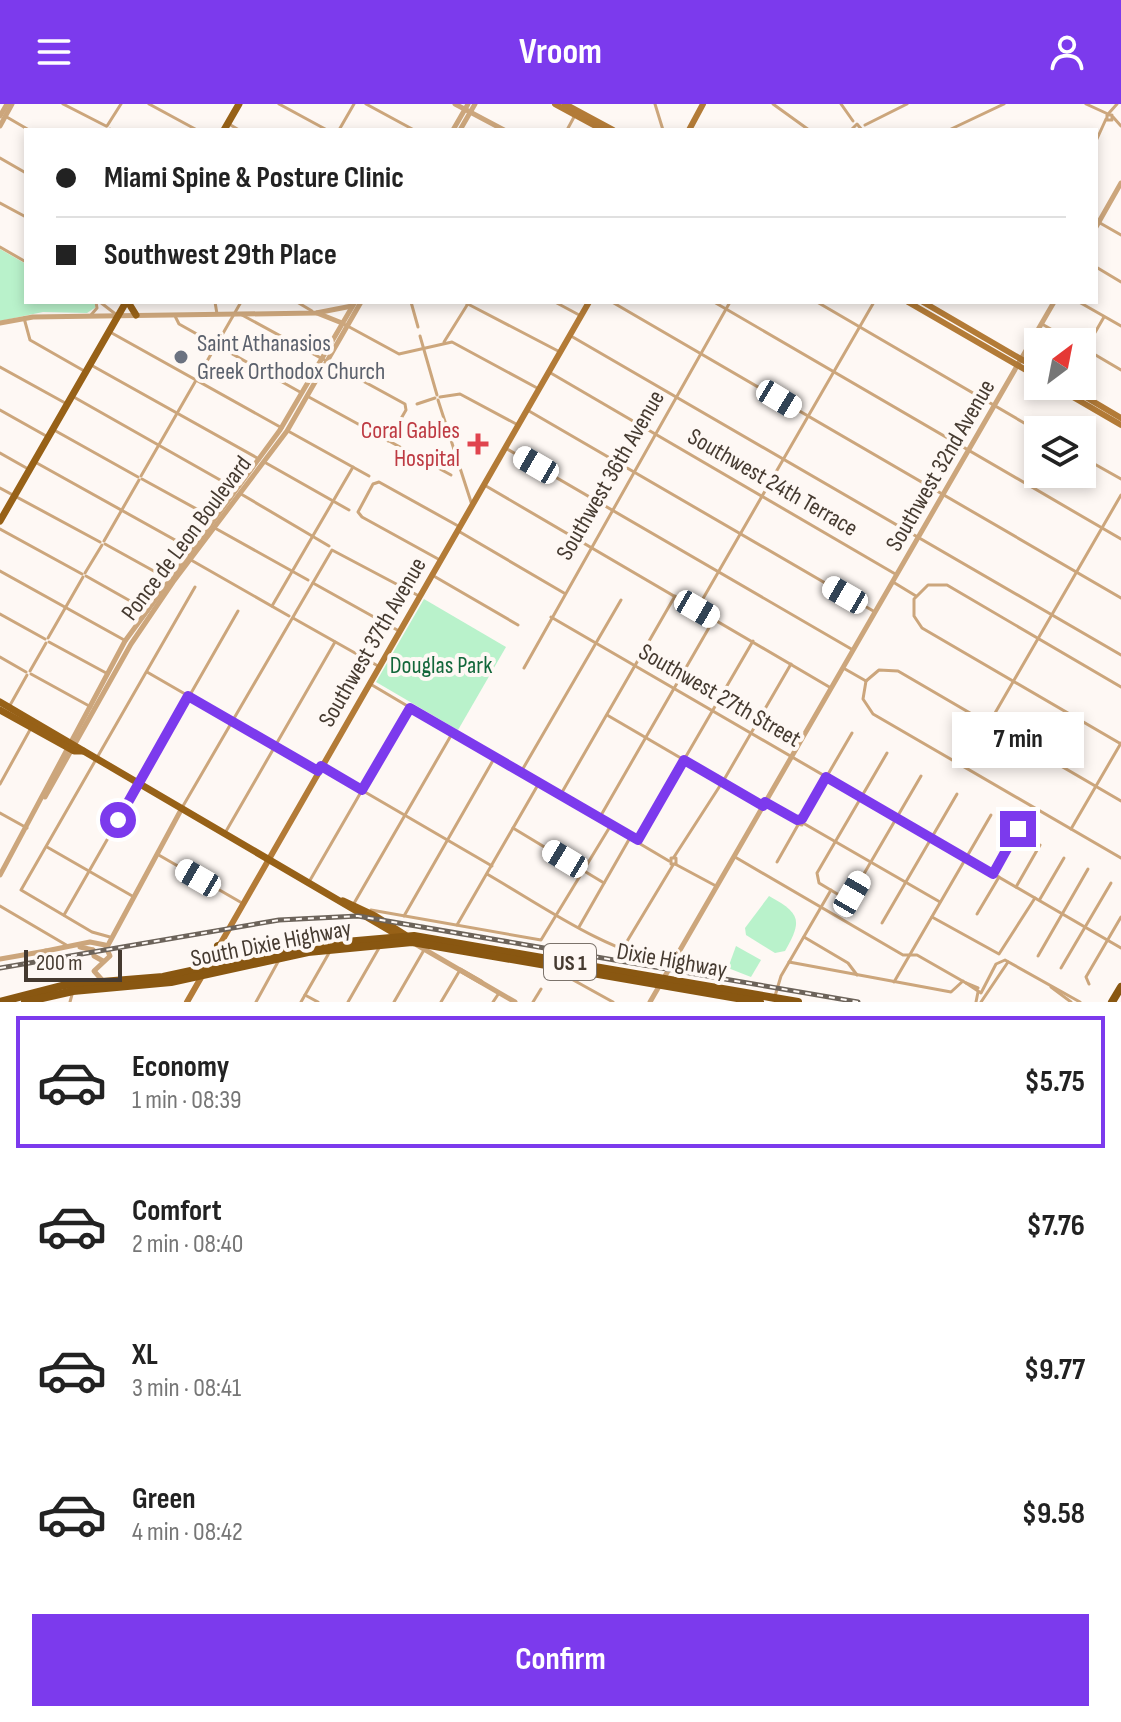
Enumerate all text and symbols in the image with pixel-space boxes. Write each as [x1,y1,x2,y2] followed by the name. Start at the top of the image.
[32,30,76,74] icon: menu
[1045,30,1089,74] icon: person
[519,31,602,74] text: Vroom
[104,160,404,196] text: Miami Spine & Posture Clinic
[104,237,337,273] text: Southwest 29th Place
[1024,328,1096,400] north arrow
[1024,328,1096,488] map controls
[197,329,385,386] place label: Saint Athanasios Greek Orthodox Church
[172,348,190,366] marker: Saint Athanasios Greek Orthodox Church
[880,374,1001,556] street label: Southwest 32nd Avenue
[752,376,806,422] car
[550,385,671,565] street label: Southwest 36th Avenue
[361,416,460,473] place label: Coral Gables Hospital
[1024,416,1096,488] button: layers
[683,422,863,543] street label: Southwest 24th Terrace
[467,433,489,455] marker: Coral Gables Hospital
[509,443,563,487] car
[115,450,258,626] street label: Ponce de Leon Boulevard
[312,552,433,732] street label: Southwest 37th Avenue
[818,573,872,617] car
[670,587,724,631] car
[634,637,806,754] street label: Southwest 27th Street
[390,651,492,680] park label: Douglas Park
[952,713,1084,769] callout: 7 min
[993,724,1043,755] text: 7 min
[100,802,136,838] route start
[1000,811,1036,847] route end
[538,836,592,882] car
[171,856,225,900] car
[830,867,874,921] car
[188,914,354,973] street label: South Dixie Highway
[615,937,729,984] street label: Dixie Highway
[544,944,596,980] road number: US 1
[24,946,122,982] scale bar
[36,950,82,977] text: 200 m
[36,1046,108,1118] icon: car
[132,1049,229,1085] text: Economy
[1025,1064,1085,1100] text: $5.75
[132,1085,242,1116] text: 1 min · 08:39
[36,1190,108,1262] icon: car
[132,1193,222,1229] text: Comfort
[1026,1208,1085,1244] text: $7.76
[132,1229,243,1260] text: 2 min · 08:40
[36,1334,108,1406] icon: car
[132,1337,158,1373] text: XL
[1024,1352,1085,1388] text: $9.77
[132,1373,241,1404] text: 3 min · 08:41
[36,1478,108,1550] icon: car
[132,1481,196,1517] text: Green
[1022,1496,1085,1532] text: $9.58
[132,1517,243,1548] text: 4 min · 08:42
[32,1614,1089,1706] button: Confirm

